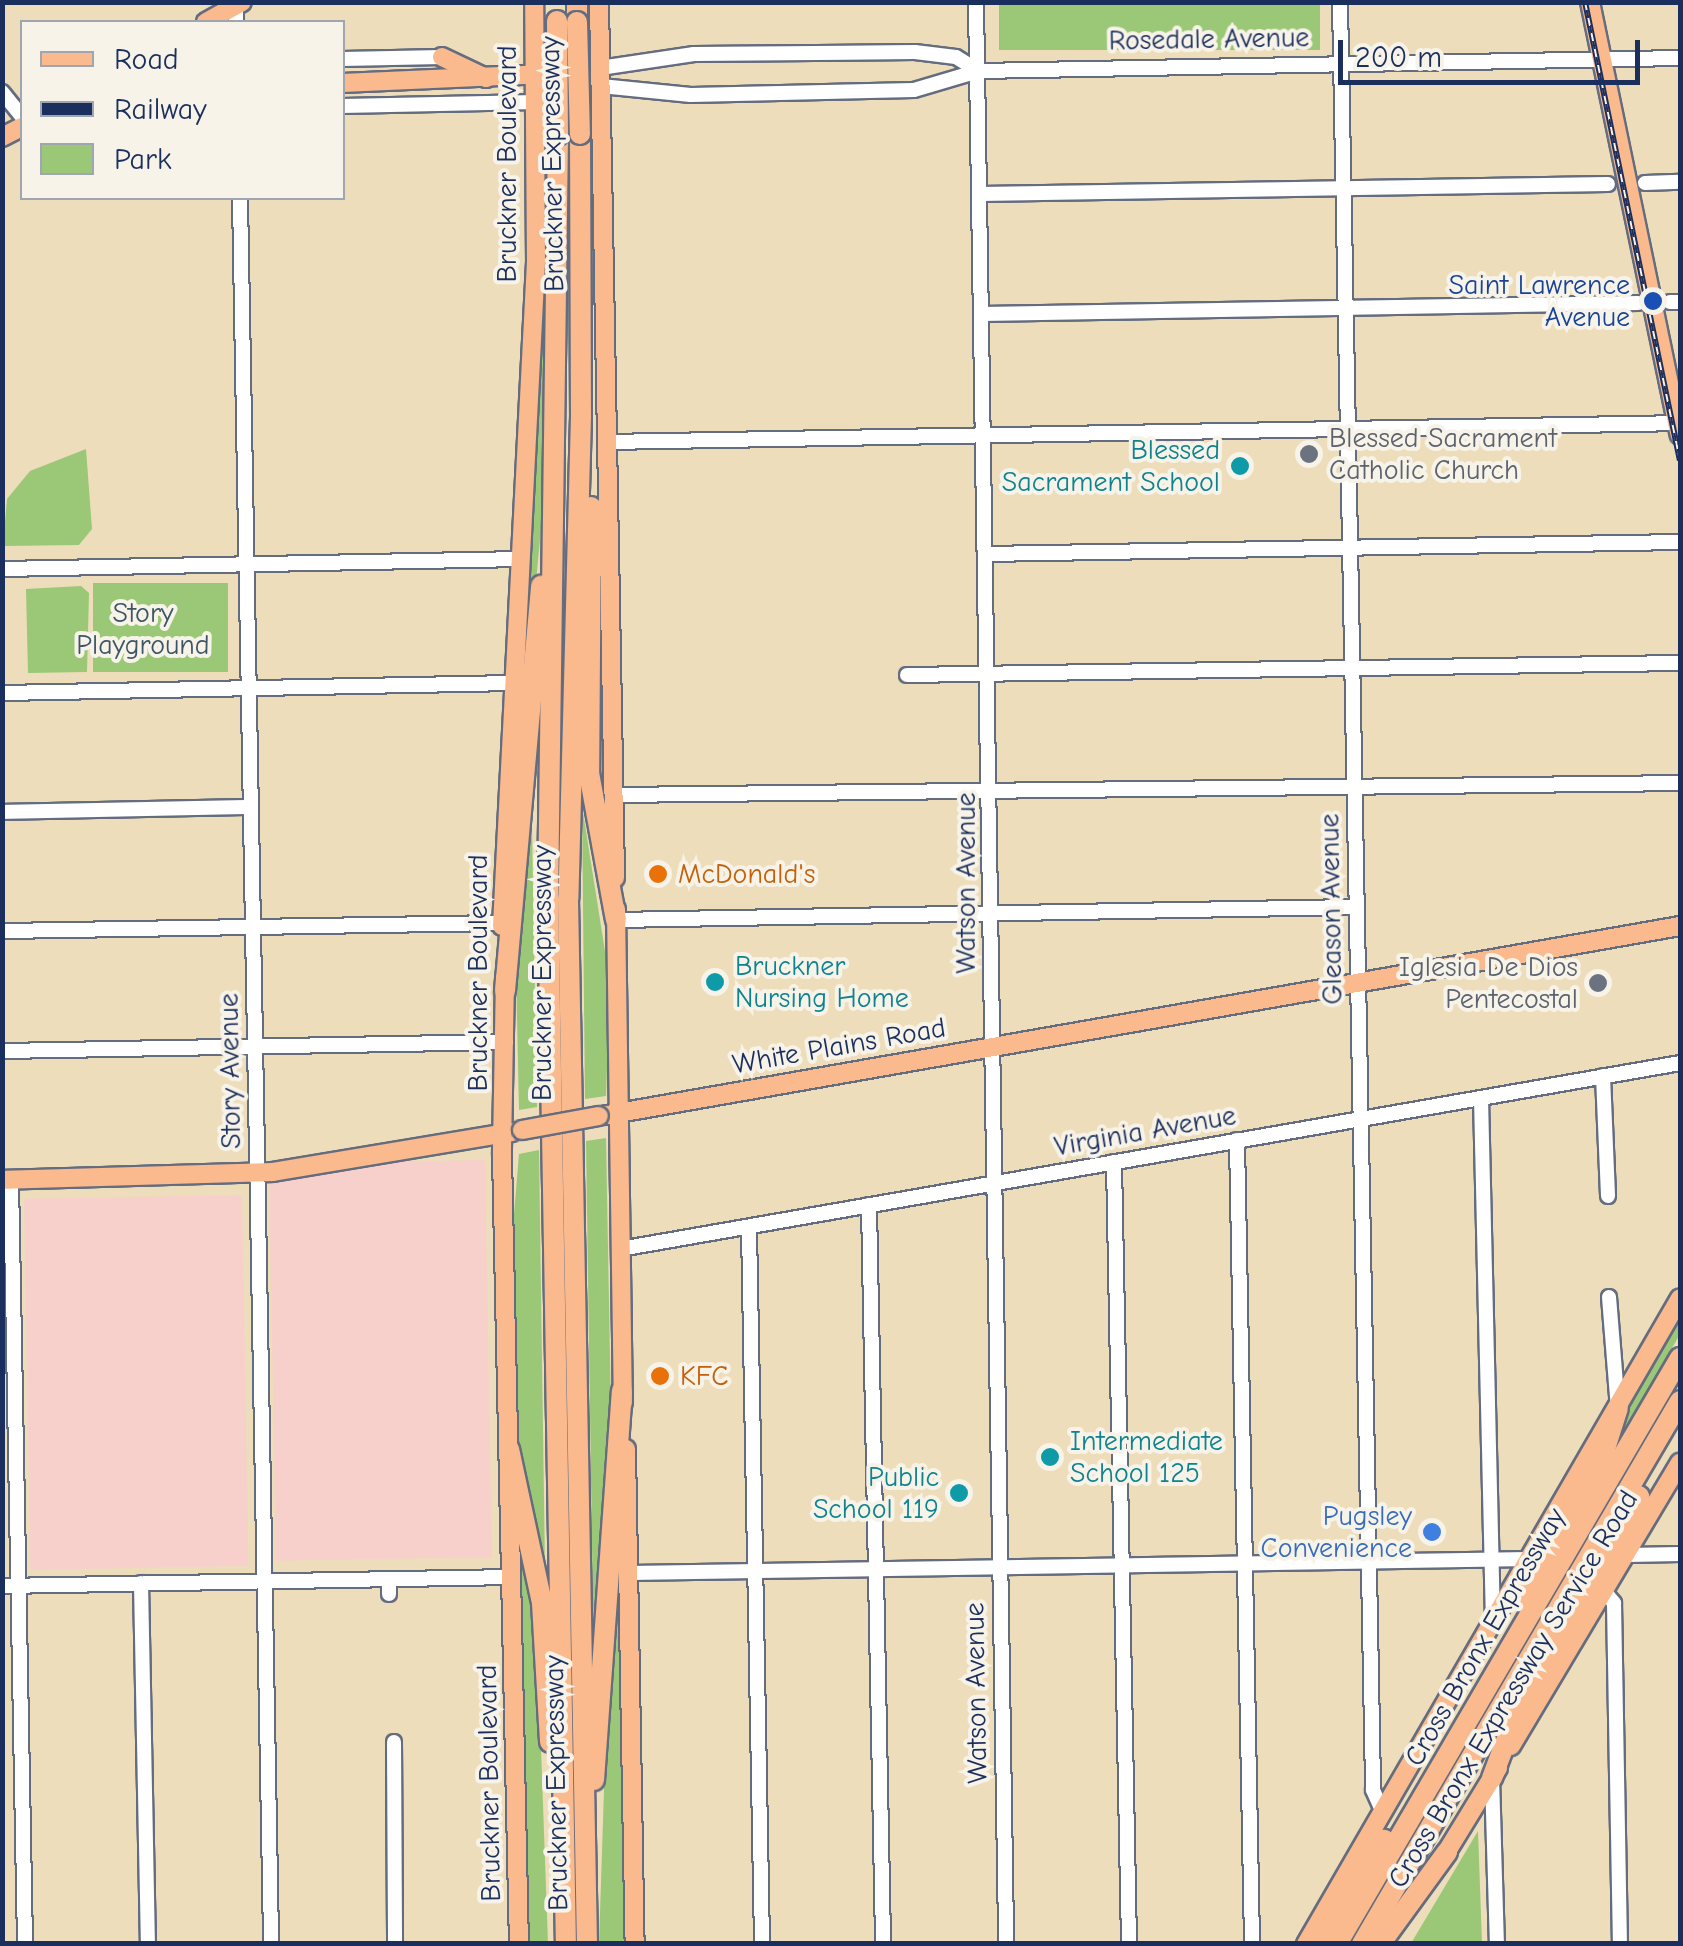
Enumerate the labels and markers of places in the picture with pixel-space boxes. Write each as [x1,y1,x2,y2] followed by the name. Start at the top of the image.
[1449,268,1630,334] place label: Saint Lawrence Avenue
[1640,288,1666,314] marker: Saint Lawrence Avenue
[1329,421,1557,487] place label: Blessed Sacrament Catholic Church
[1002,433,1220,499] place label: Blessed Sacrament School
[1298,443,1320,465] marker: Blessed Sacrament Catholic Church
[1229,455,1251,477] marker: Blessed Sacrament School
[678,857,815,891] place label: McDonald's
[647,863,669,885] marker: McDonald's
[735,949,909,1015] place label: Bruckner Nursing Home
[1399,950,1578,1016] place label: Iglesia De Dios Pentecostal
[704,971,726,993] marker: Bruckner Nursing Home
[1587,972,1609,994] marker: Iglesia De Dios Pentecostal
[680,1359,728,1393] place label: KFC
[649,1365,671,1387] marker: KFC
[1070,1424,1223,1490] place label: Intermediate School 125
[1039,1446,1061,1468] marker: Intermediate School 125
[813,1460,939,1526] place label: Public School 119
[948,1482,970,1504] marker: Public School 119
[1260,1499,1412,1565] place label: Pugsley Convenience
[1421,1521,1443,1543] marker: Pugsley Convenience

